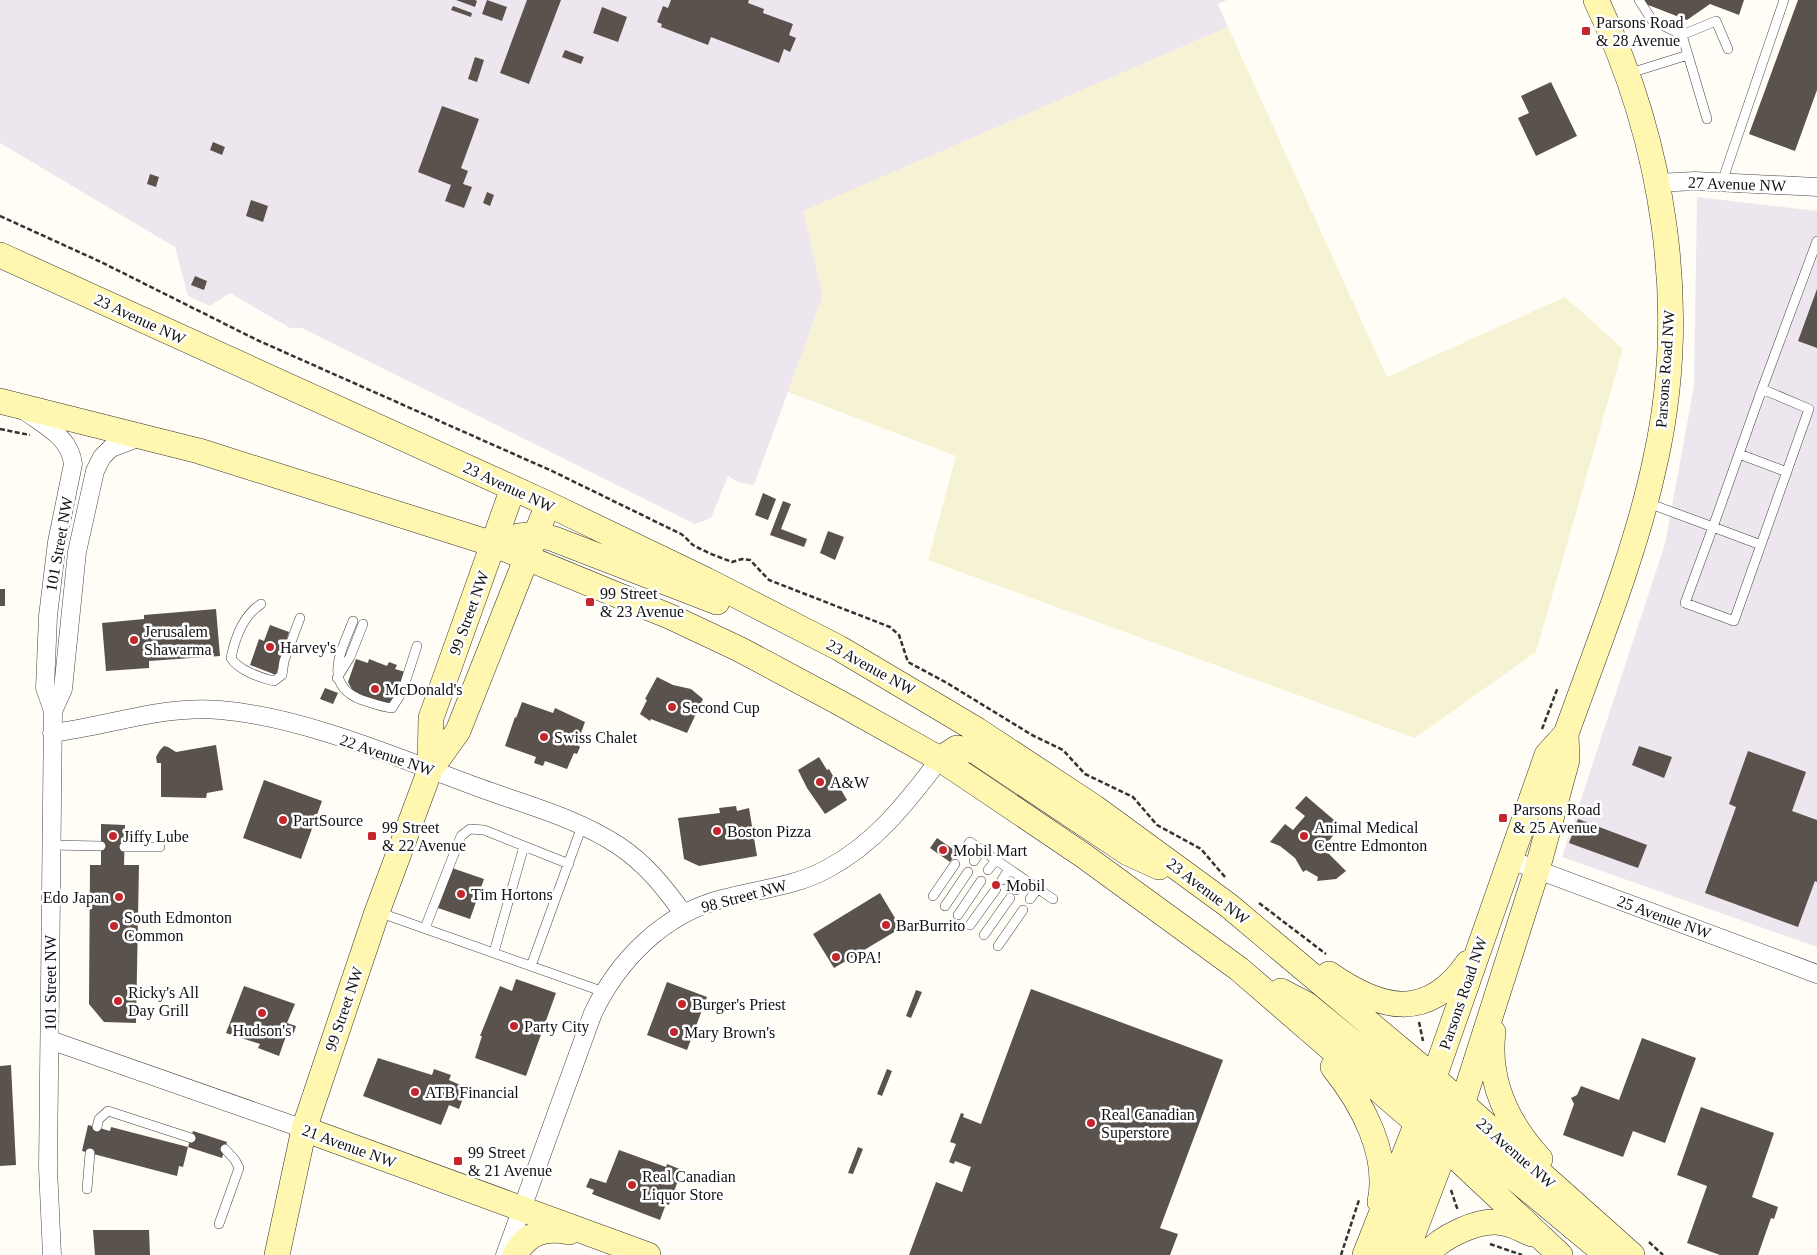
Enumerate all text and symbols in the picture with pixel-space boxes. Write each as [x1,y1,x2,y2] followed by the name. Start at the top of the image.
[1596,14,1684,49] place label: Parsons Road & 28 Avenue
[1580,25,1592,37] marker: Parsons Road & 28 Avenue
[1688,174,1787,194] street label: 27 Avenue NW
[92,291,189,348] street label: 23 Avenue NW
[1652,309,1678,429] street label: Parsons Road NW
[461,459,558,516] street label: 23 Avenue NW
[42,494,76,593] street label: 101 Street NW
[446,568,492,657] street label: 99 Street NW
[600,585,684,620] place label: 99 Street & 23 Avenue
[584,596,596,608] marker: 99 Street & 23 Avenue
[144,623,212,658] place label: Jerusalem Shawarma
[128,634,140,646] marker: Jerusalem Shawarma
[824,636,919,699] street label: 23 Avenue NW
[280,639,336,657] place label: Harvey's
[264,641,276,653] marker: Harvey's
[385,681,463,698] place label: McDonald's
[369,683,381,695] marker: McDonald's
[682,699,760,717] place label: Second Cup
[666,701,678,713] marker: Second Cup
[554,729,638,746] place label: Swiss Chalet
[338,731,437,779] street label: 22 Avenue NW
[538,731,550,743] marker: Swiss Chalet
[830,774,870,791] place label: A&W
[814,776,826,788] marker: A&W
[1513,801,1601,836] place label: Parsons Road & 25 Avenue
[293,812,363,829] place label: PartSource
[1497,812,1509,824] marker: Parsons Road & 25 Avenue
[277,814,289,826] marker: PartSource
[382,819,466,854] place label: 99 Street & 22 Avenue
[1314,819,1427,854] place label: Animal Medical Centre Edmonton
[727,823,811,840] place label: Boston Pizza
[711,825,723,837] marker: Boston Pizza
[123,828,189,846] place label: Jiffy Lube
[107,830,119,842] marker: Jiffy Lube
[366,830,378,842] marker: 99 Street & 22 Avenue
[1298,830,1310,842] marker: Animal Medical Centre Edmonton
[953,842,1028,859] place label: Mobil Mart
[937,844,949,856] marker: Mobil Mart
[1164,855,1253,928] street label: 23 Avenue NW
[699,876,790,916] street label: 98 Street NW
[1006,877,1046,894] place label: Mobil
[990,879,1002,891] marker: Mobil
[471,886,553,903] place label: Tim Hortons
[455,888,467,900] marker: Tim Hortons
[43,889,109,907] place label: Edo Japan
[113,891,125,903] marker: Edo Japan
[1615,892,1714,942] street label: 25 Avenue NW
[124,909,232,944] place label: South Edmonton Common
[896,917,965,934] place label: BarBurrito
[880,919,892,931] marker: BarBurrito
[108,920,120,932] marker: South Edmonton Common
[42,934,59,1031] street label: 101 Street NW
[1436,934,1491,1052] street label: Parsons Road NW
[846,949,882,966] place label: OPA!
[830,951,842,963] marker: OPA!
[322,964,367,1053] street label: 99 Street NW
[128,984,199,1020] place label: Ricky's All Day Grill
[112,995,124,1007] marker: Ricky's All Day Grill
[692,996,786,1014] place label: Burger's Priest
[676,998,688,1010] marker: Burger's Priest
[256,1007,268,1019] marker: Hudson's
[524,1018,589,1036] place label: Party City
[508,1020,520,1032] marker: Party City
[233,1022,291,1039] place label: Hudson's
[684,1024,775,1042] place label: Mary Brown's
[668,1026,680,1038] marker: Mary Brown's
[425,1084,519,1101] place label: ATB Financial
[409,1086,421,1098] marker: ATB Financial
[1101,1106,1195,1142] place label: Real Canadian Superstore
[1473,1114,1559,1192] street label: 23 Avenue NW
[1085,1117,1097,1129] marker: Real Canadian Superstore
[300,1121,399,1171] street label: 21 Avenue NW
[468,1144,552,1179] place label: 99 Street & 21 Avenue
[452,1155,464,1167] marker: 99 Street & 21 Avenue
[642,1168,736,1204] place label: Real Canadian Liquor Store
[626,1179,638,1191] marker: Real Canadian Liquor Store

